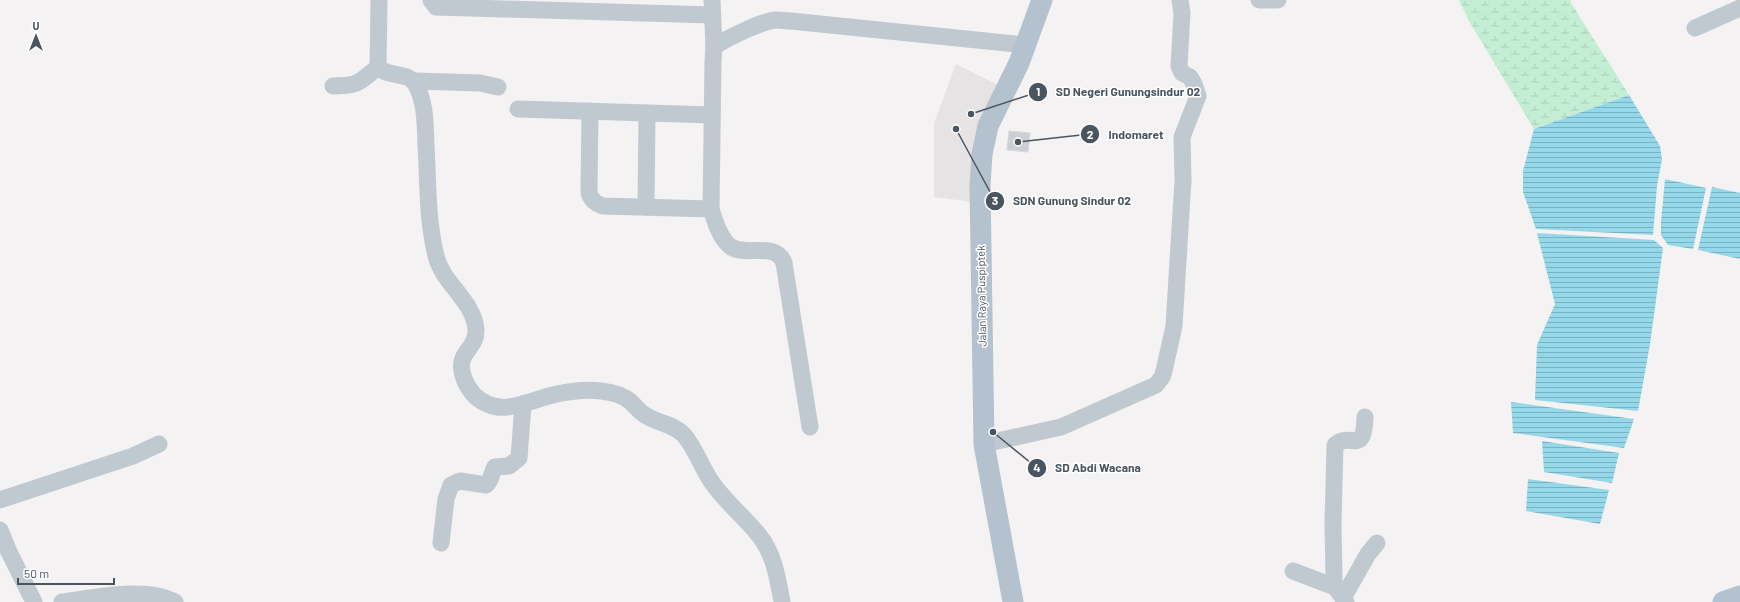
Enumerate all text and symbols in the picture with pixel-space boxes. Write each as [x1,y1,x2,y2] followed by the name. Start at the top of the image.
[16,16,56,56] north arrow
[33,19,40,32] text: U
[1028,80,1208,104] callout: SD Negeri Gunungsindur 02
[1036,84,1040,98] text: 1
[1056,84,1201,98] text: SD Negeri Gunungsindur 02
[1080,122,1171,146] callout: Indomaret
[1087,127,1094,141] text: 2
[1109,127,1164,141] text: Indomaret
[985,189,1139,213] callout: SDN Gunung Sindur 02
[992,193,998,207] text: 3
[1013,193,1131,207] text: SDN Gunung Sindur 02
[974,245,988,347] street label: Jalan Raya Puspiptek
[1027,456,1149,480] callout: SD Abdi Wacana
[1033,460,1041,474] text: 4
[1055,460,1141,474] text: SD Abdi Wacana
[18,560,114,586] scale bar
[24,566,49,580] text: 50 m

